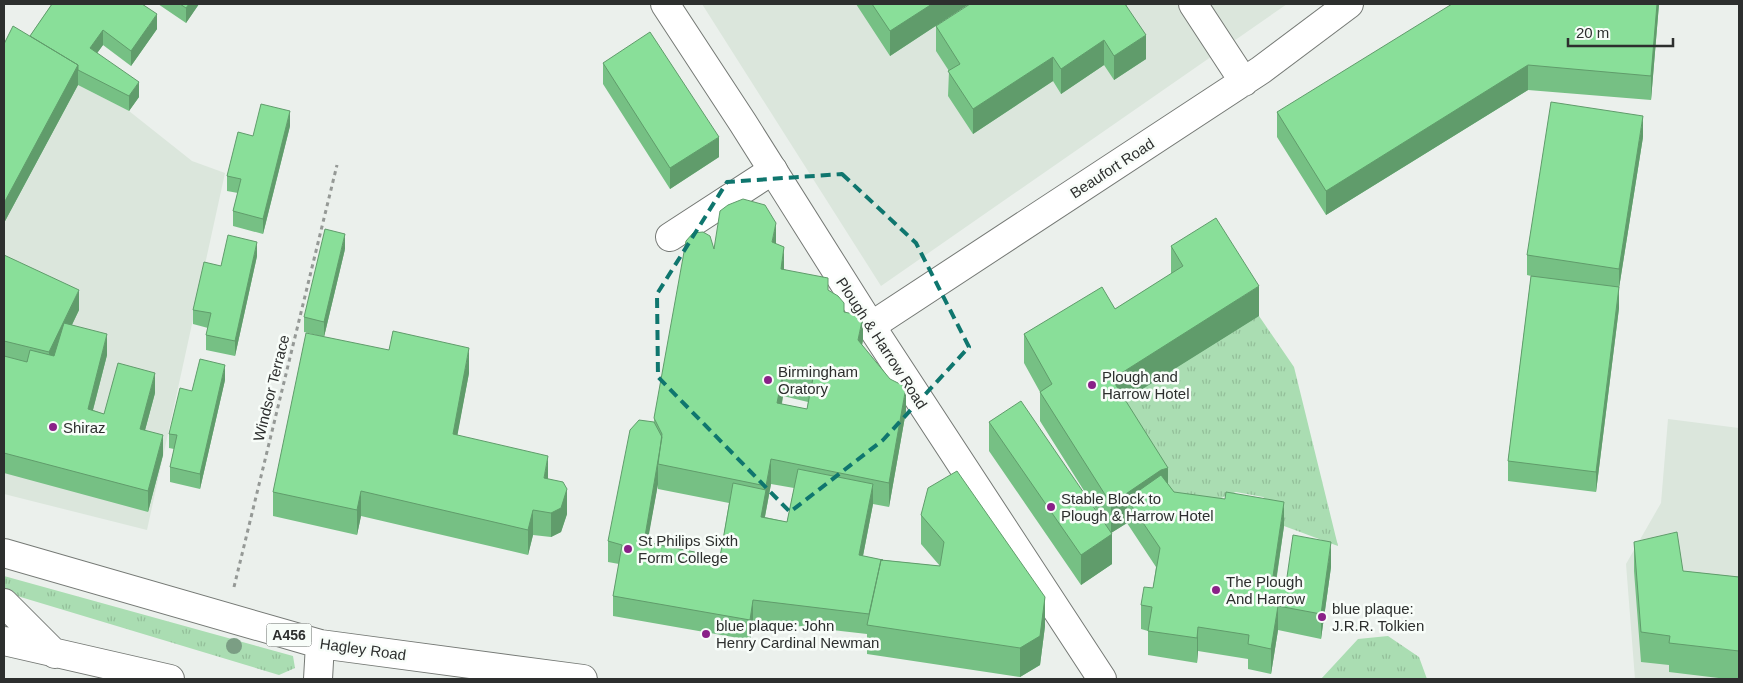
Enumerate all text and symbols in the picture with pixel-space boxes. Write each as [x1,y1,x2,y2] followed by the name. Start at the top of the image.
[1568,15,1673,47] scale bar
[1576,24,1609,41] text: 20 m
[1067,135,1157,201] street label: Beaufort Road
[833,274,931,412] street label: Plough & Harrow Road
[250,333,292,443] street label: Windsor Terrace
[778,363,858,397] place label: Birmingham Oratory
[1102,368,1190,402] place label: Plough and Harrow Hotel
[762,374,774,386] marker: Birmingham Oratory
[1086,379,1098,391] marker: Plough and Harrow Hotel
[63,419,106,436] place label: Shiraz
[47,421,59,433] marker: Shiraz
[1061,490,1214,524] place label: Stable Block to Plough & Harrow Hotel
[1045,501,1057,513] marker: Stable Block to Plough & Harrow Hotel
[638,532,738,566] place label: St Philips Sixth Form College
[622,543,634,555] marker: St Philips Sixth Form College
[1226,573,1305,607] place label: The Plough And Harrow
[1210,584,1222,596] marker: The Plough And Harrow
[1332,600,1424,634] place label: blue plaque: J.R.R. Tolkien
[1316,611,1328,623] marker: blue plaque: J.R.R. Tolkien
[716,617,879,651] place label: blue plaque: John Henry Cardinal Newman
[266,624,312,646] road number: A456
[700,628,712,640] marker: blue plaque: John Henry Cardinal Newman
[319,635,407,663] street label: Hagley Road

